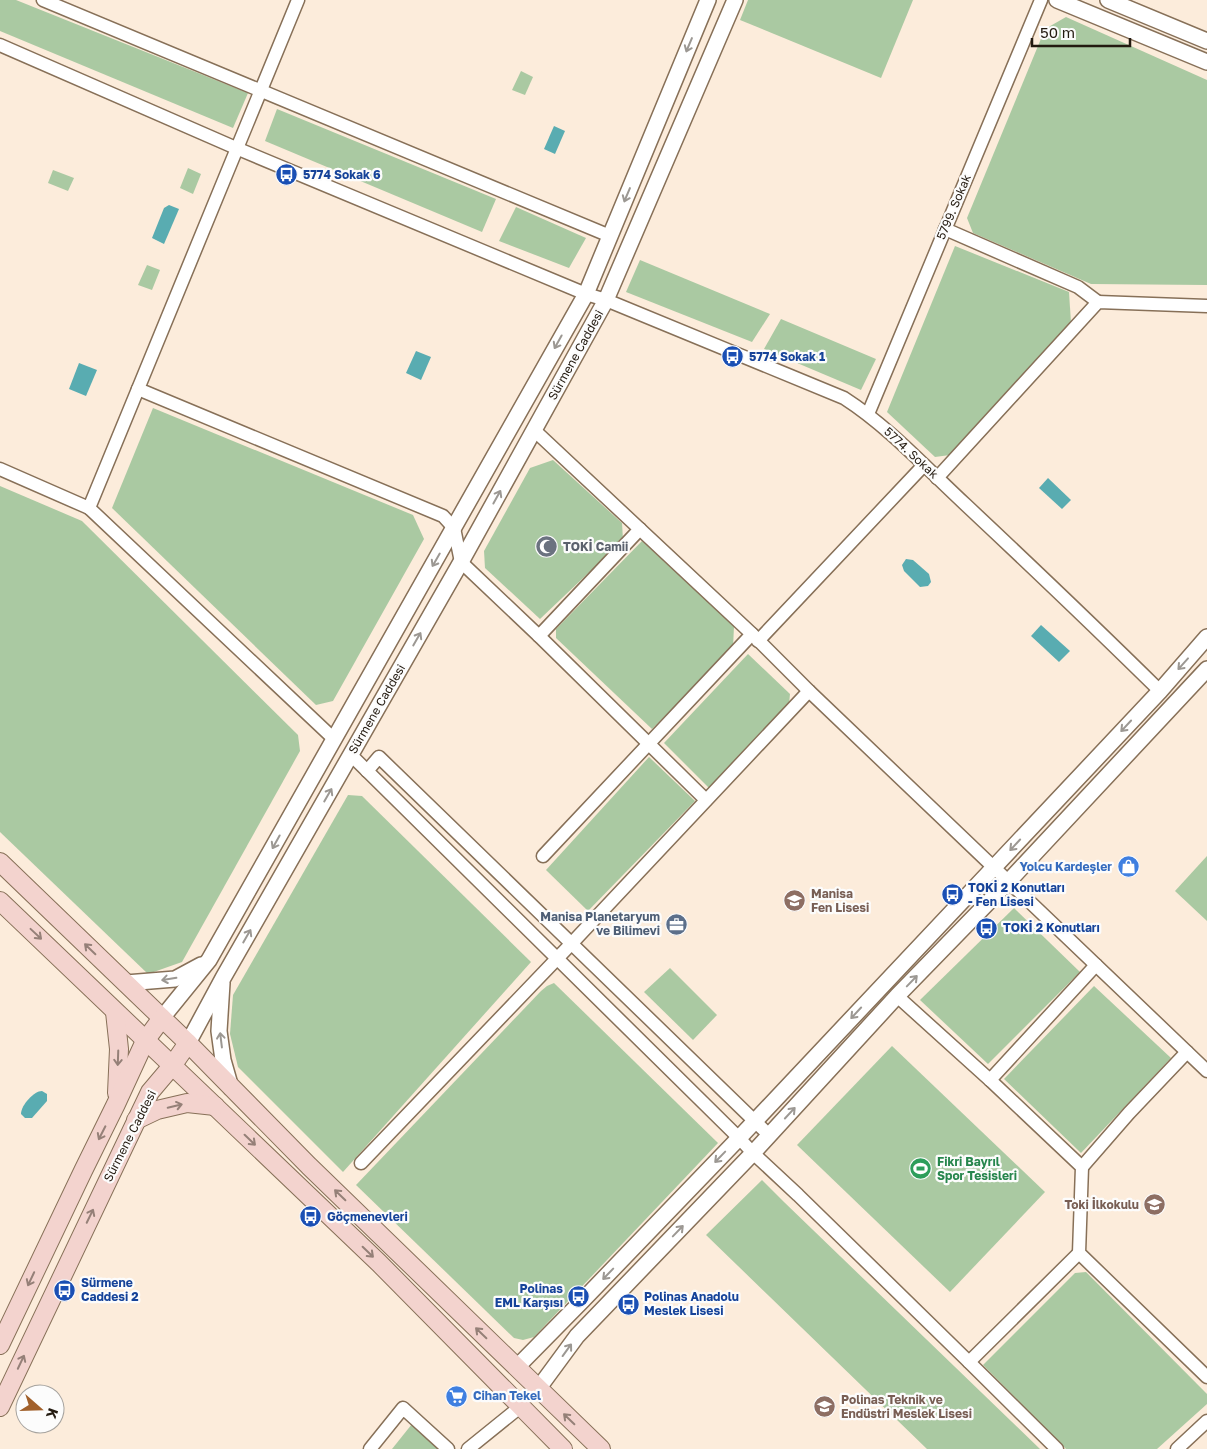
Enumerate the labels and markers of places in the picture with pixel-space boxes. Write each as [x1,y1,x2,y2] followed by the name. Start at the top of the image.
[275,163,299,187] bus stop icon: 5774 Sokak 6
[303,167,381,182] place label: 5774 Sokak 6
[721,345,745,369] bus stop icon: 5774 Sokak 1
[749,349,825,364] place label: 5774 Sokak 1
[535,535,559,559] mosque icon: TOKİ Camii
[563,539,628,554] place label: TOKİ Camii
[1116,855,1140,879] shop icon: Yolcu Kardeşler
[1020,859,1112,874] place label: Yolcu Kardeşler
[968,880,1065,909] place label: TOKİ 2 Konutları - Fen Lisesi
[940,883,964,907] bus stop icon: TOKİ 2 Konutları - Fen Lisesi
[811,886,869,915] place label: Manisa Fen Lisesi
[783,889,807,913] school or university icon: Manisa Fen Lisesi
[540,909,660,938] place label: Manisa Planetaryum ve Bilimevi
[664,912,688,936] office icon: Manisa Planetaryum ve Bilimevi
[975,916,999,940] bus stop icon: TOKİ 2 Konutları
[1003,920,1100,935] place label: TOKİ 2 Konutları
[937,1154,1017,1183] place label: Fikri Bayrıl Spor Tesisleri
[909,1157,933,1181] sports icon: Fikri Bayrıl Spor Tesisleri
[1143,1193,1167,1217] school or university icon: Toki İlkokulu
[1064,1197,1139,1212] place label: Toki İlkokulu
[299,1205,323,1229] bus stop icon: Göçmenevleri
[327,1209,408,1224] place label: Göçmenevleri
[81,1275,139,1304] place label: Sürmene Caddesi 2
[53,1278,77,1302] bus stop icon: Sürmene Caddesi 2
[495,1281,563,1310] place label: Polinas EML Karşısı
[567,1284,591,1308] bus stop icon: Polinas EML Karşısı
[644,1289,739,1318] place label: Polinas Anadolu Meslek Lisesi
[616,1292,640,1316] bus stop icon: Polinas Anadolu Meslek Lisesi
[445,1384,469,1408] supermarket icon: Cihan Tekel
[473,1388,541,1403] place label: Cihan Tekel
[841,1392,972,1421] place label: Polinas Teknik ve Endüstri Meslek Lisesi
[813,1395,837,1419] school or university icon: Polinas Teknik ve Endüstri Meslek Lisesi

